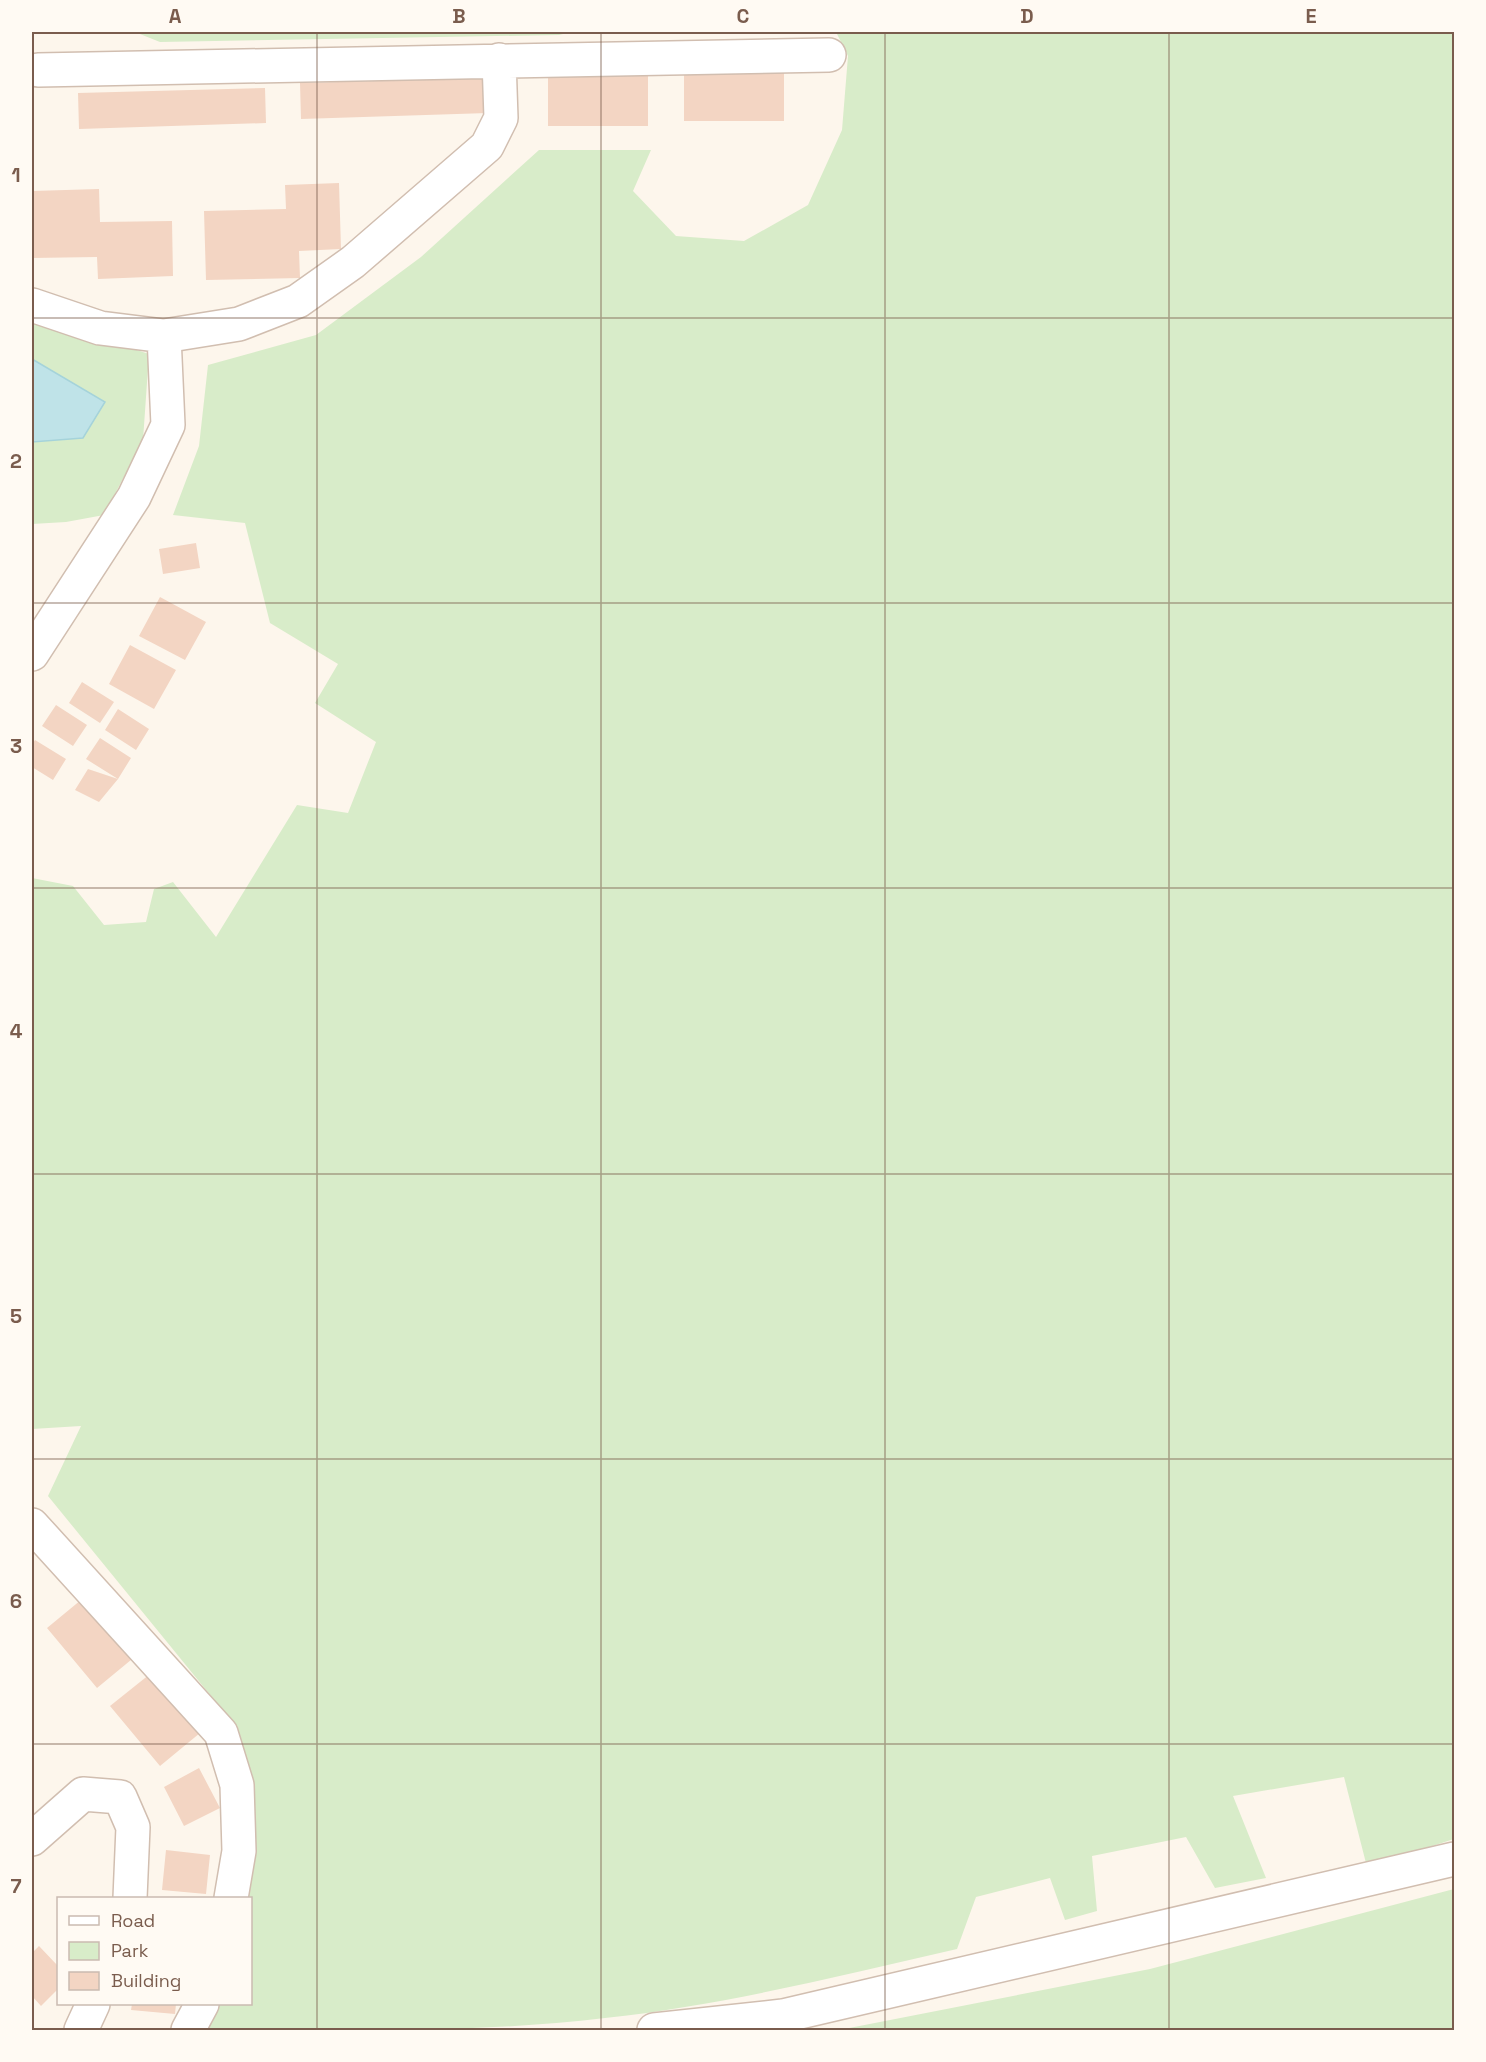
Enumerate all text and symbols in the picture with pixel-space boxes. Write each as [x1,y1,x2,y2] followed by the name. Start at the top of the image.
[169,3,182,29] text: A
[452,3,466,29] text: B
[737,3,750,29] text: C
[1020,3,1034,29] text: D
[1305,3,1317,29] text: E
[11,162,21,188] text: 1
[10,448,22,474] text: 2
[10,733,22,759] text: 3
[10,1018,23,1044] text: 4
[10,1303,22,1329] text: 5
[10,1588,22,1614] text: 6
[10,1873,22,1899] text: 7
[57,1897,252,2005] legend
[111,1909,155,1932] text: Road
[111,1939,149,1962] text: Park
[111,1969,181,1992] text: Building

